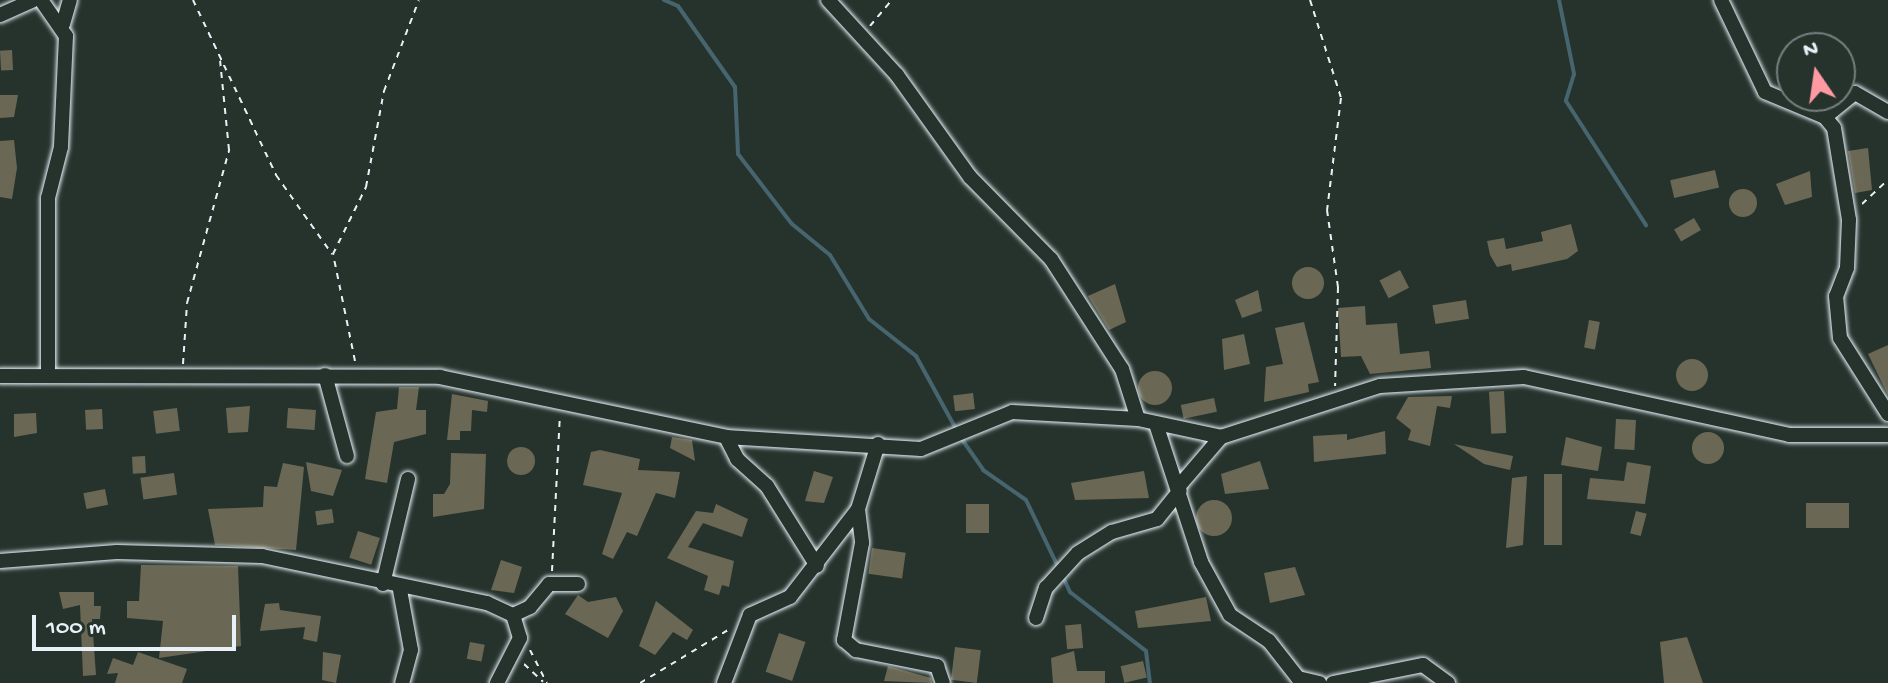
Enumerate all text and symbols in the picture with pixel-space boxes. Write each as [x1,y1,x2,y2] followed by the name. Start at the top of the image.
[1776,32,1856,112] north arrow
[1801,36,1821,65] text: N
[36,599,240,649] scale bar
[46,614,106,643] text: 100 m

